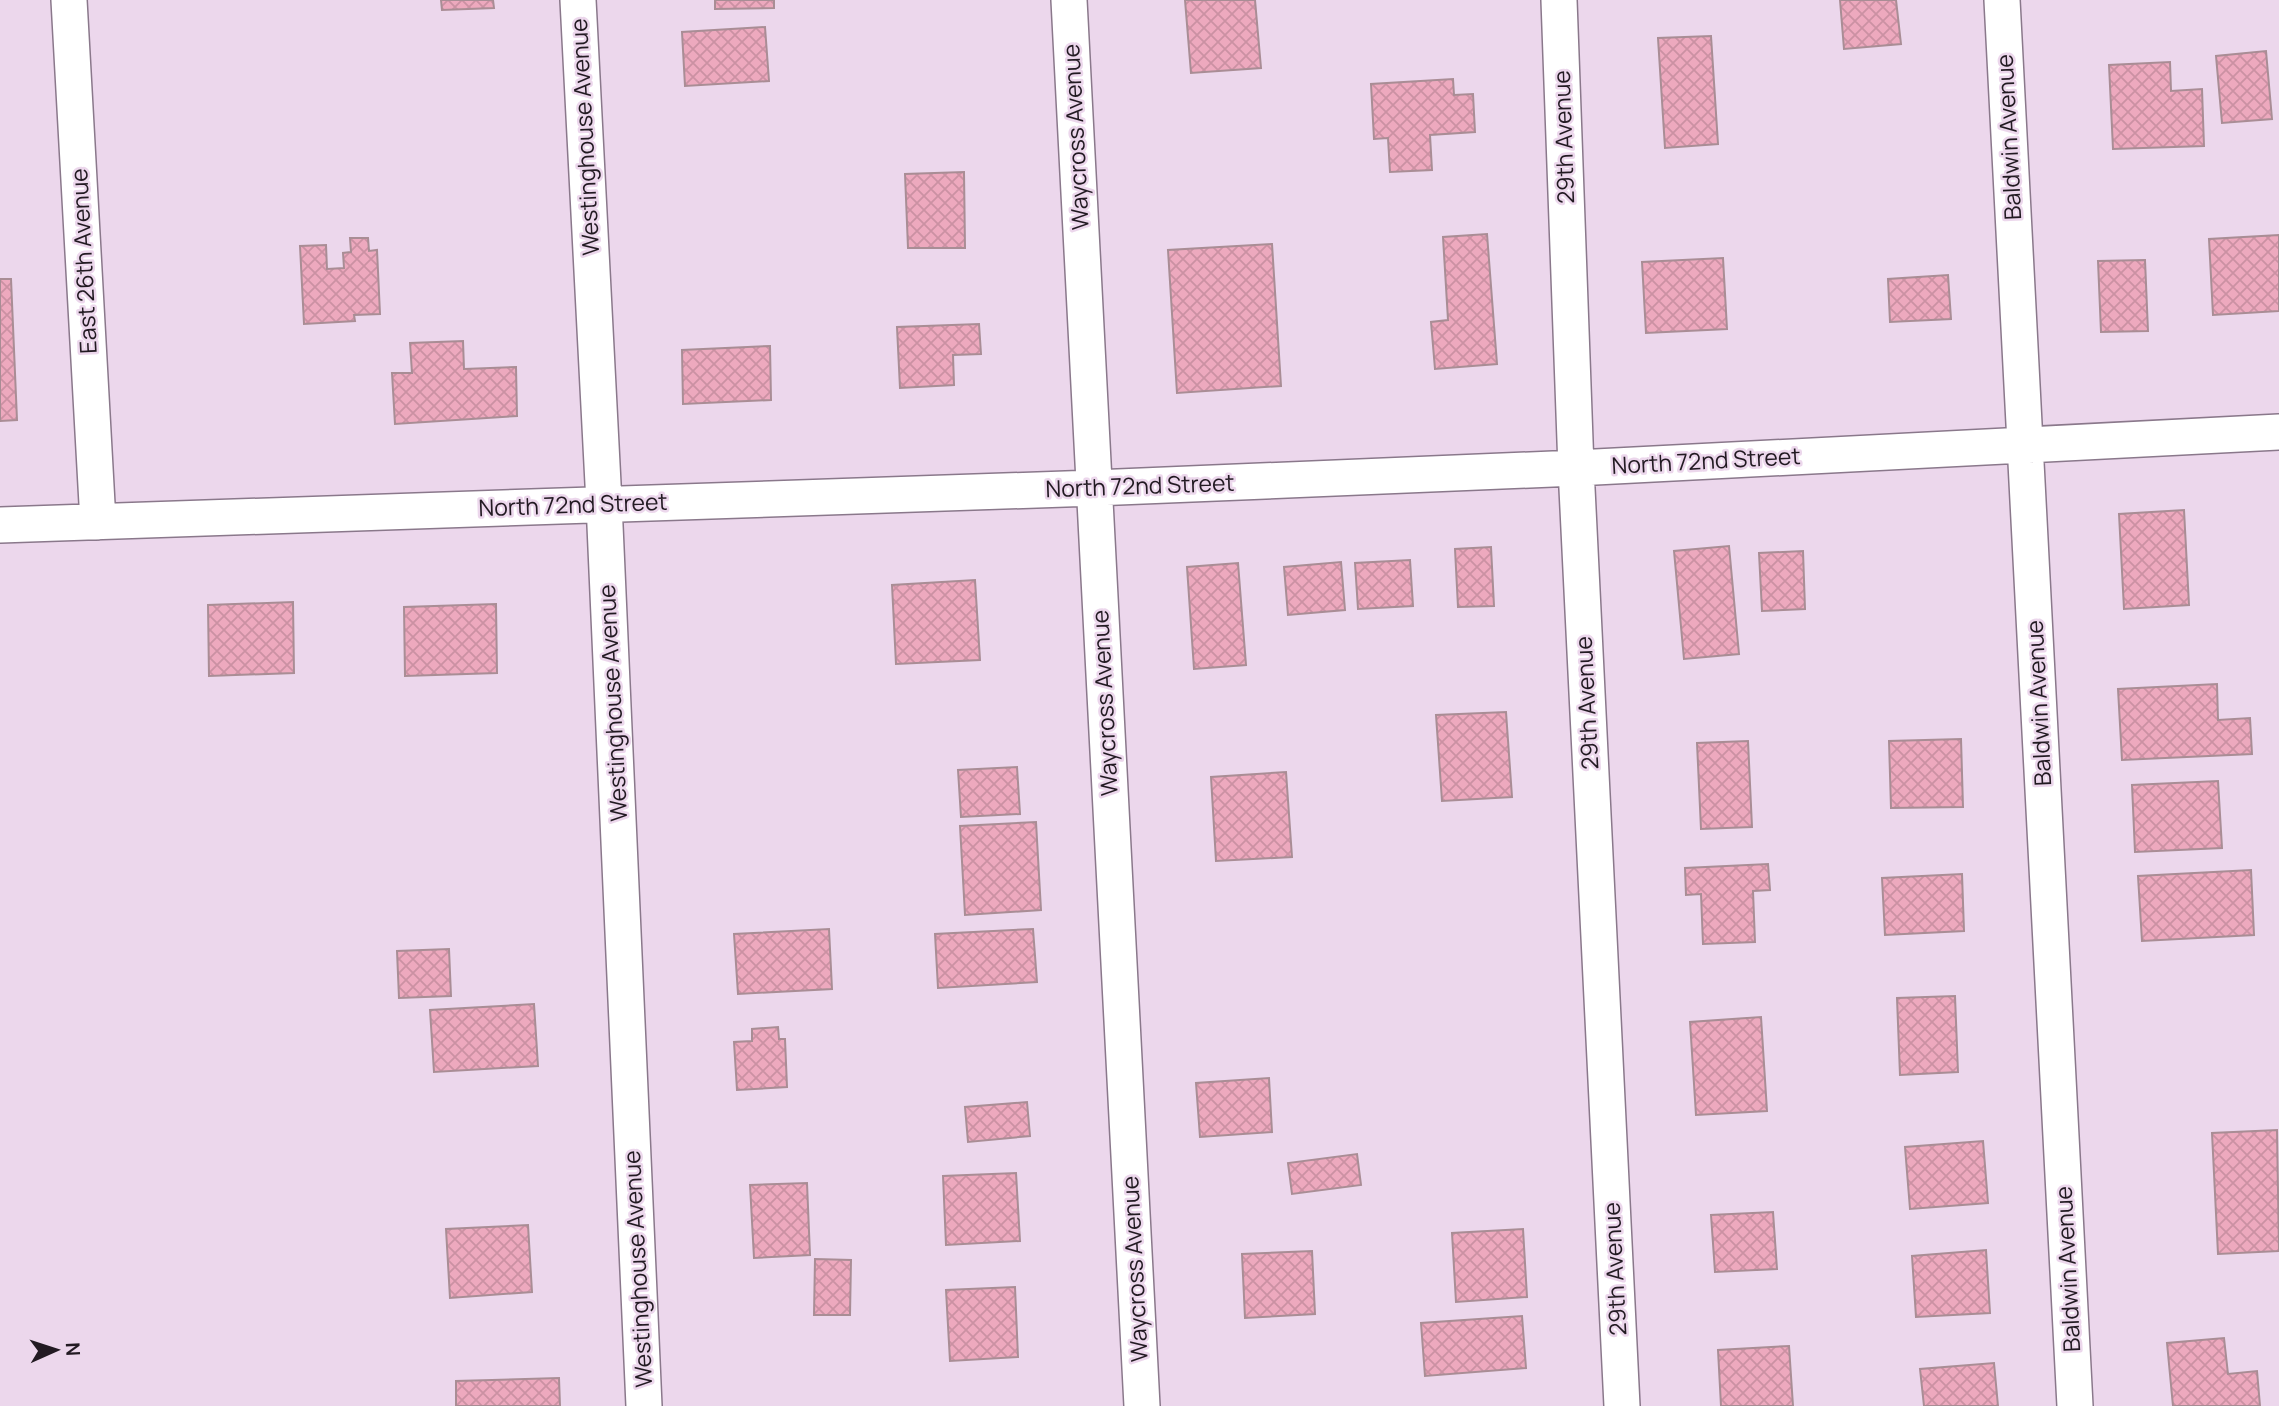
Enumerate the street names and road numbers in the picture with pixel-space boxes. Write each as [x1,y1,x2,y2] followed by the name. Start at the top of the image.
[562,18,606,256] street label: Westinghouse Avenue
[1054,43,1096,231] street label: Waycross Avenue
[1988,53,2028,221] street label: Baldwin Avenue
[1545,70,1581,204] street label: 29th Avenue
[62,168,104,354] street label: East 26th Avenue
[1611,439,1801,481] street label: North 72nd Street
[1045,466,1235,504] street label: North 72nd Street
[478,485,668,523] street label: North 72nd Street
[590,584,634,822] street label: Westinghouse Avenue
[1083,609,1125,797] street label: Waycross Avenue
[2018,619,2058,787] street label: Baldwin Avenue
[1567,636,1605,771] street label: 29th Avenue
[615,1150,659,1388] street label: Westinghouse Avenue
[1113,1175,1155,1363] street label: Waycross Avenue
[2047,1185,2087,1353] street label: Baldwin Avenue
[1595,1202,1633,1337] street label: 29th Avenue

